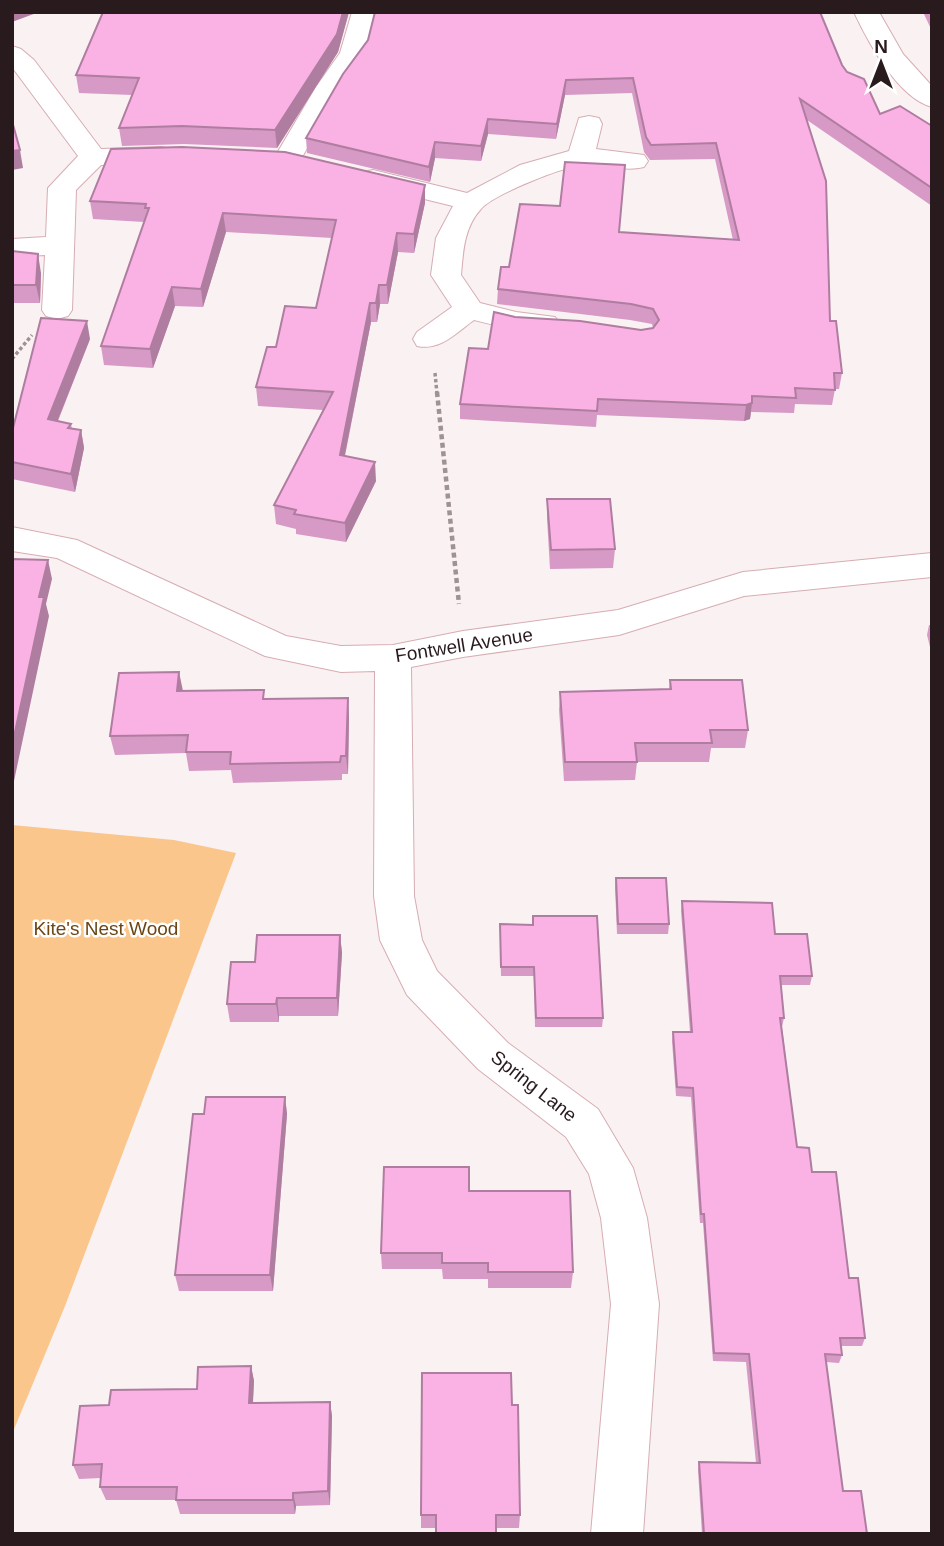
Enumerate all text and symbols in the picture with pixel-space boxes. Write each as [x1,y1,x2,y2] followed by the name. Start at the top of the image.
[846,28,916,98] north arrow
[874,36,888,57] text: N
[394,624,534,666] street label: Fontwell Avenue
[34,918,178,939] park label: Kite's Nest Wood
[487,1046,581,1126] street label: Spring Lane

